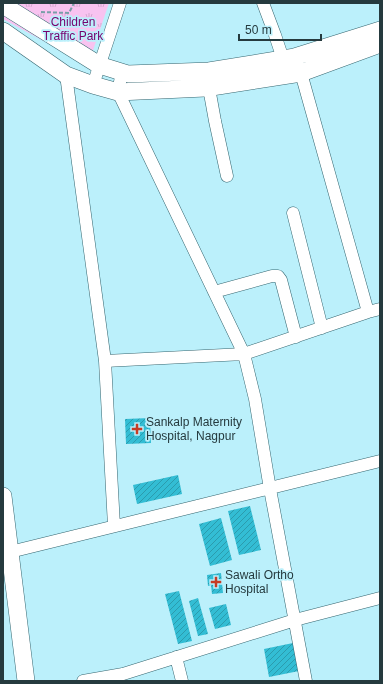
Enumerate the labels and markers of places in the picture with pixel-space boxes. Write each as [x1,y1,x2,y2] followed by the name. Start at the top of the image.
[146,415,242,443] place label: Sankalp Maternity Hospital, Nagpur
[131,423,143,435] marker: Sankalp Maternity Hospital, Nagpur
[225,568,294,596] place label: Sawali Ortho Hospital
[210,576,222,588] marker: Sawali Ortho Hospital

